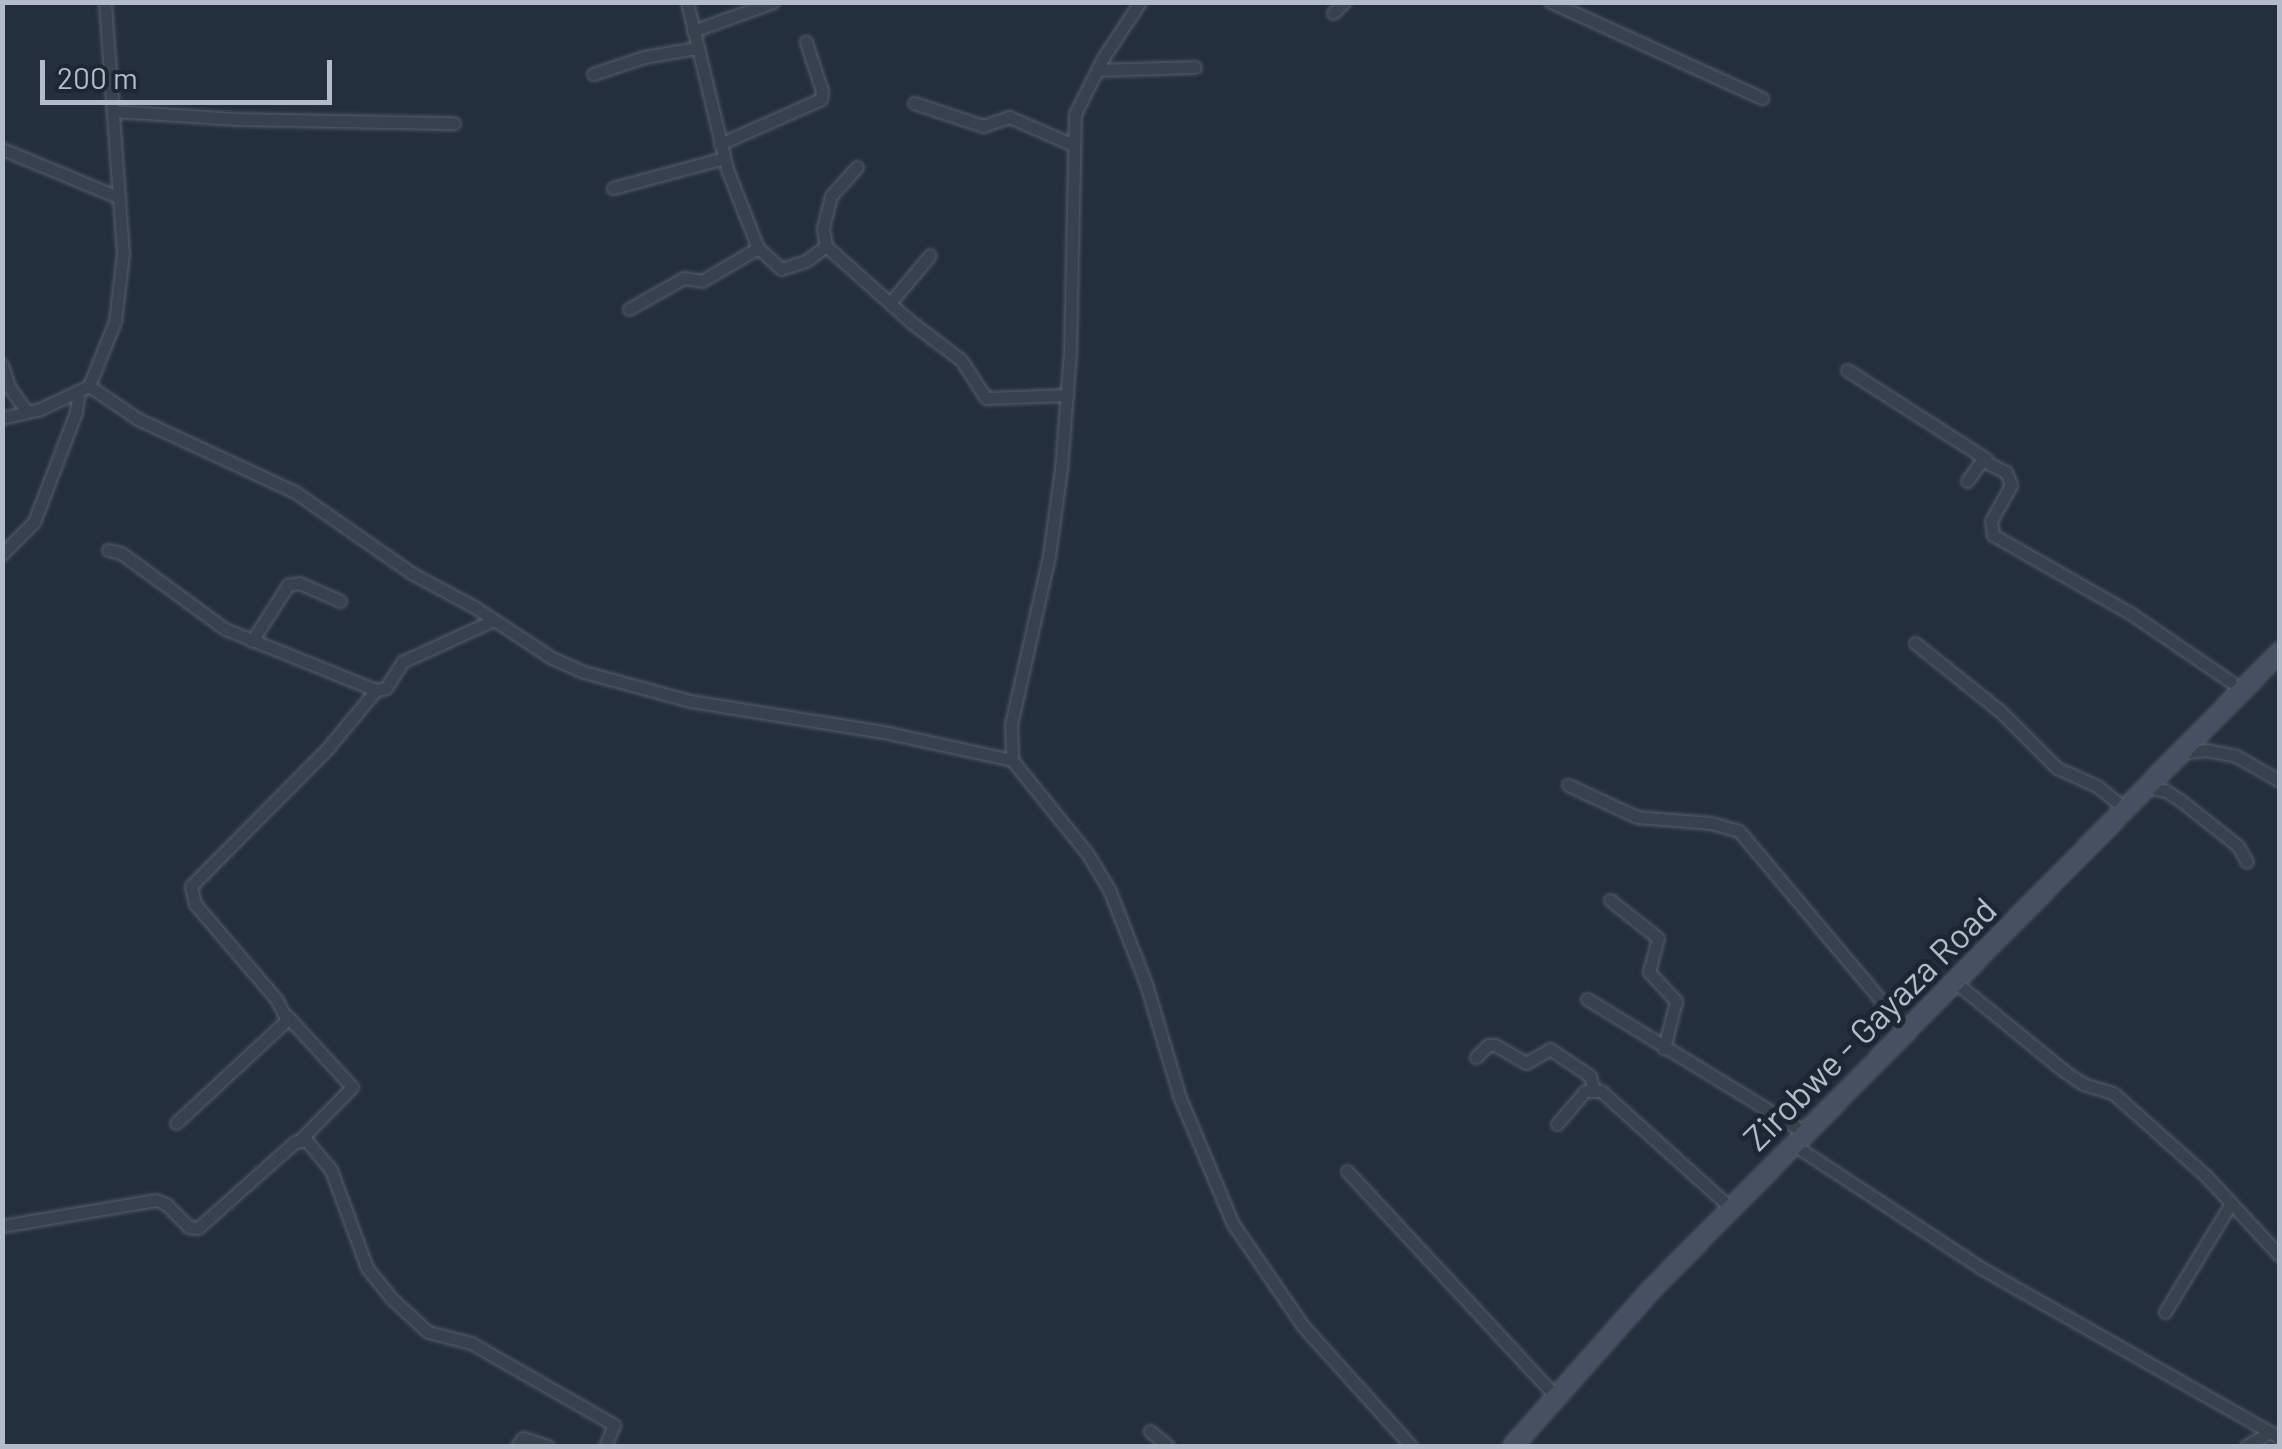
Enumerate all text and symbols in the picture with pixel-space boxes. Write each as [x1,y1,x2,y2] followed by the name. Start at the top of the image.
[45,40,338,102] scale bar
[57,59,138,95] text: 200 m
[1734,888,2004,1158] street label: Zirobwe - Gayaza Road

